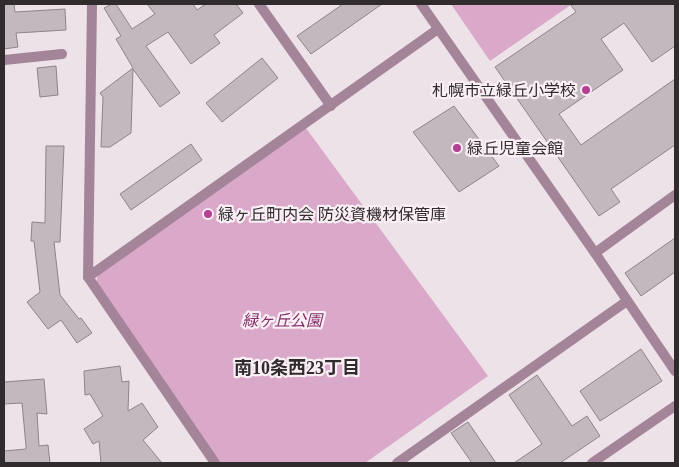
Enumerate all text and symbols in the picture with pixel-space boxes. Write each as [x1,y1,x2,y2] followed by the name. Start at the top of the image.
[432,82,576,99] place label: 札幌市立緑丘小学校
[580,84,592,96] marker: 札幌市立緑丘小学校
[467,140,563,157] place label: 緑丘児童会館
[451,142,463,154] marker: 緑丘児童会館
[218,206,446,223] place label: 緑ヶ丘町内会 防災資機材保管庫
[202,208,214,220] marker: 緑ヶ丘町内会 防災資機材保管庫
[242,312,324,329] park label: 緑ヶ丘公園
[234,358,360,378] district label: 南10条西23丁目

